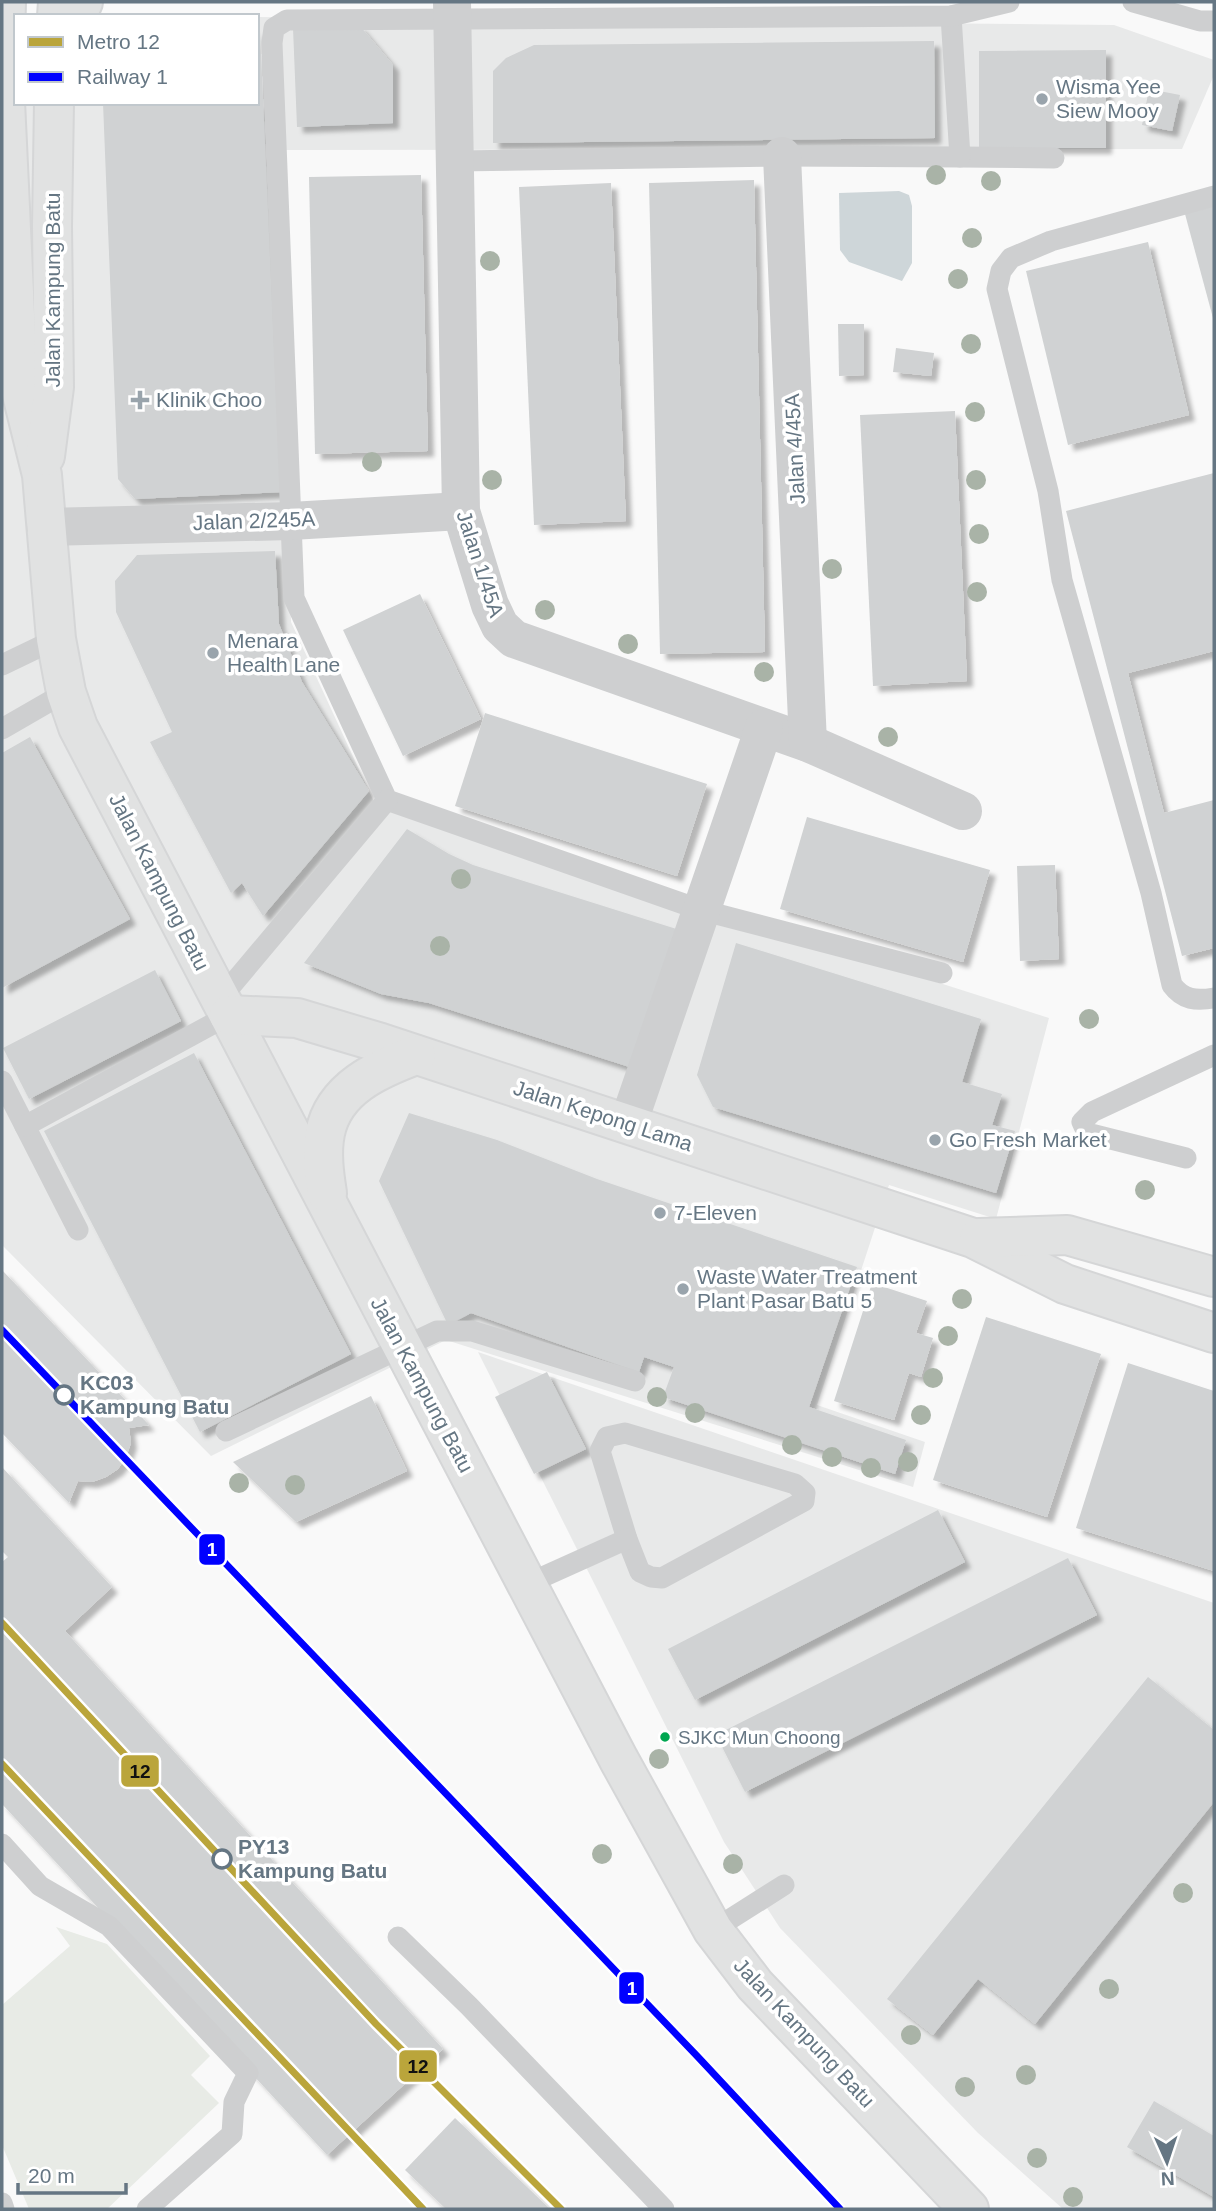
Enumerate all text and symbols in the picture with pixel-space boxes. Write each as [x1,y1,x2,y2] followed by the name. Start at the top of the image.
[14,14,259,105] legend
[77,30,160,53] text: Metro 12
[77,65,168,88] text: Railway 1
[1056,75,1161,122] place label: Wisma Yee Siew Mooy
[1034,91,1050,107] marker: Wisma Yee Siew Mooy
[41,193,64,387] street label: Jalan Kampung Batu
[156,388,262,411] place label: Klinik Choo
[130,390,150,410] marker: Klinik Choo
[780,393,809,505] street label: Jalan 4/45A
[192,507,316,534] street label: Jalan 2/245A
[452,508,509,620] street label: Jalan 1/45A
[227,629,340,676] place label: Menara Health Lane
[205,645,221,661] marker: Menara Health Lane
[105,790,214,974] street label: Jalan Kampung Batu
[511,1076,696,1155] street label: Jalan Kepong Lama
[949,1128,1107,1151] place label: Go Fresh Market
[927,1132,943,1148] marker: Go Fresh Market
[674,1201,757,1224] place label: 7-Eleven
[652,1205,668,1221] marker: 7-Eleven
[697,1265,917,1312] place label: Waste Water Treatment Plant Pasar Batu 5
[675,1281,691,1297] marker: Waste Water Treatment Plant Pasar Batu 5
[367,1293,478,1476] street label: Jalan Kampung Batu
[80,1371,229,1418] place label: KC03 Kampung Batu
[54,1385,74,1405] marker: KC03 Kampung Batu
[198,1533,226,1566] line badge: 1
[207,1539,218,1560] text: 1
[678,1727,841,1748] place label: SJKC Mun Choong
[658,1730,672,1744] marker: SJKC Mun Choong
[120,1754,160,1788] line badge: 12
[129,1761,151,1782] text: 12
[238,1835,387,1882] place label: PY13 Kampung Batu
[212,1849,232,1869] marker: PY13 Kampung Batu
[729,1954,879,2112] street label: Jalan Kampung Batu
[618,1971,645,2005] line badge: 1
[627,1978,638,1999] text: 1
[398,2049,438,2083] line badge: 12
[407,2056,429,2077] text: 12
[1132,2127,1202,2197] north arrow
[18,2152,126,2196] scale bar
[28,2164,75,2187] text: 20 m
[1160,2168,1175,2189] text: N

